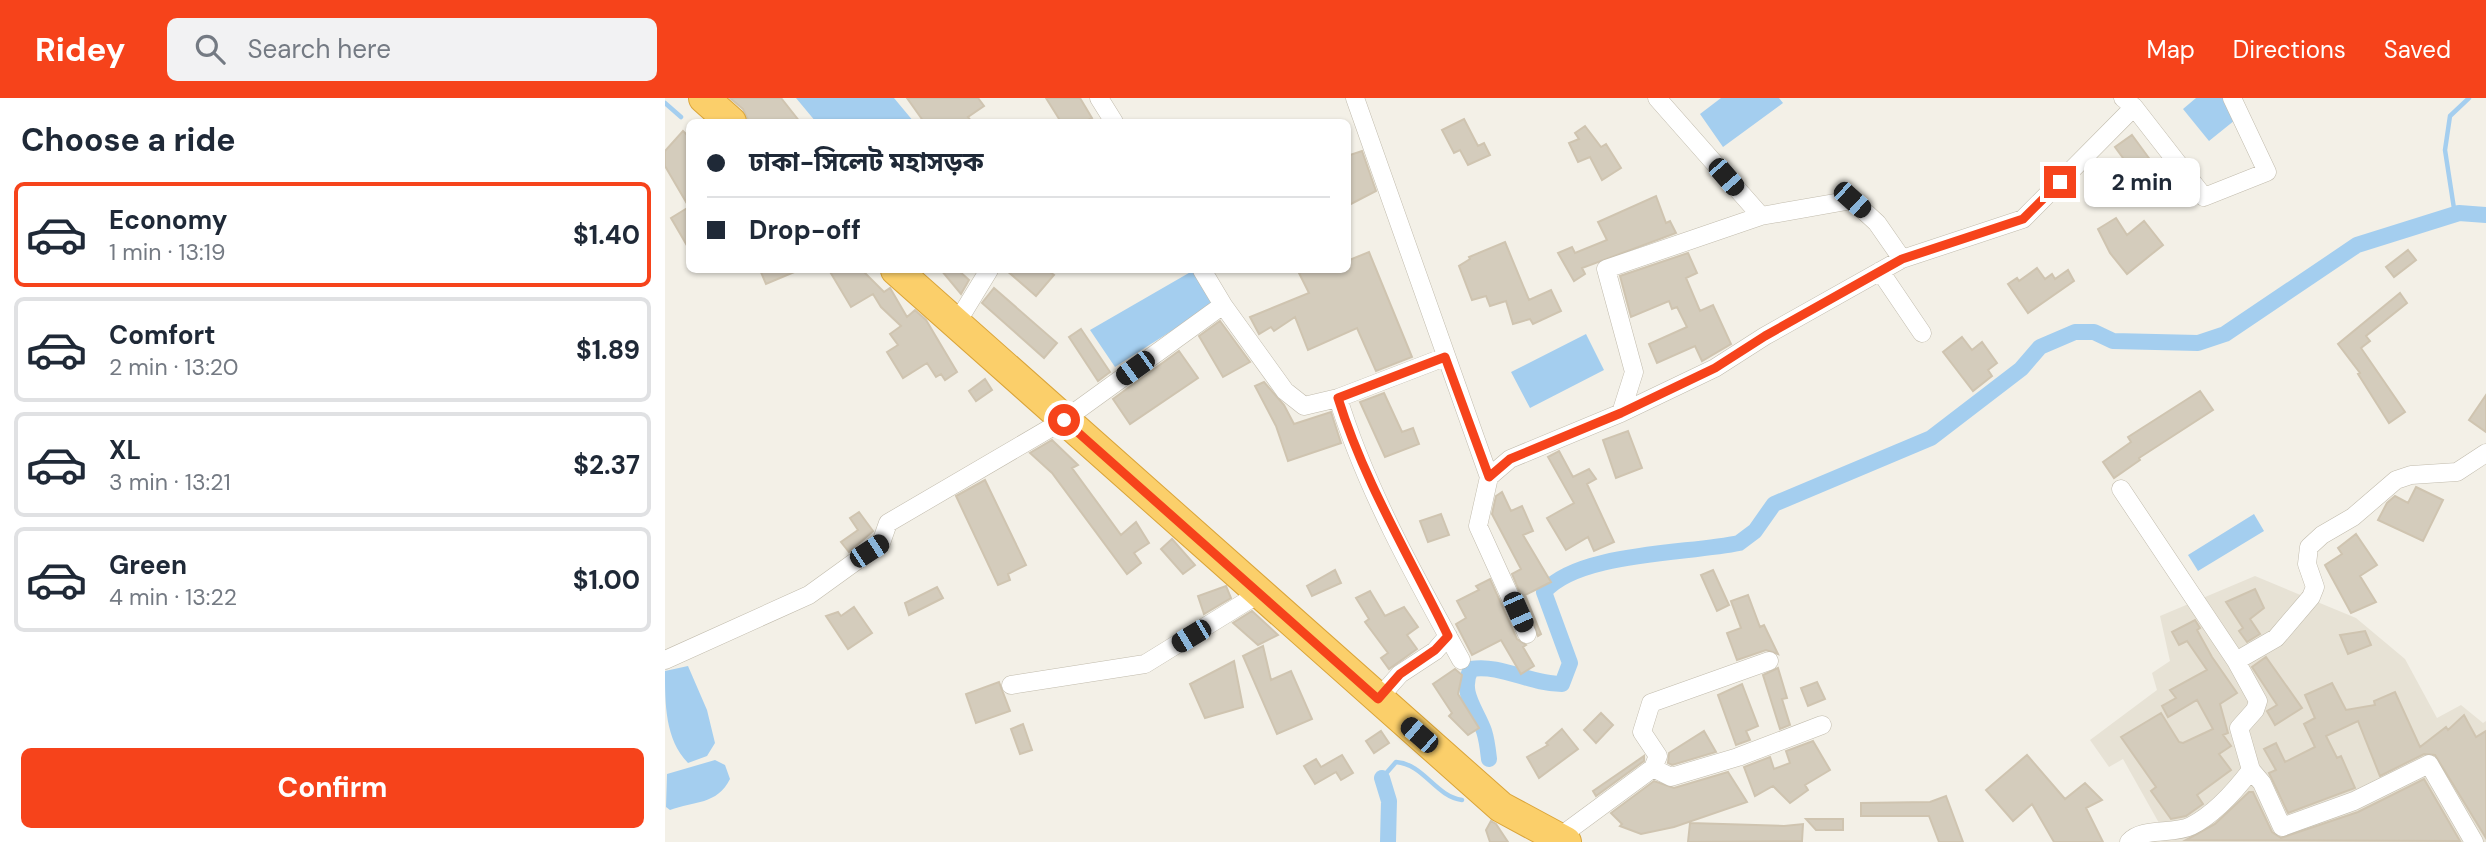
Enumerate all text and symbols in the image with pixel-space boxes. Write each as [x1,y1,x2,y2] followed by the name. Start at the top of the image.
[167,18,657,81] search box
[35,28,125,71] text: Ridey
[191,30,229,68] icon: search
[247,32,391,66] text: Search here
[2147,34,2195,65] text: Map
[2233,34,2346,65] text: Directions
[2384,34,2451,65] text: Saved
[21,119,236,161] text: Choose a ride
[749,145,984,179] text: ঢাকা-সিলেট মহাসড়ক
[1705,154,1748,200] car
[2085,158,2200,206] callout: 2 min
[2044,166,2076,198] route end
[2112,167,2172,197] text: 2 min
[1830,178,1875,222] car
[25,203,88,266] icon: car
[109,203,227,237] text: Economy
[749,213,861,247] text: Drop-off
[573,218,640,252] text: $1.40
[109,237,225,267] text: 1 min · 13:19
[25,318,88,381] icon: car
[109,318,215,352] text: Comfort
[576,333,640,367] text: $1.89
[1112,347,1159,389] car
[109,352,239,382] text: 2 min · 13:20
[1048,404,1080,436] route start
[25,433,88,496] icon: car
[109,433,141,467] text: XL
[573,448,640,482] text: $2.37
[109,467,231,497] text: 3 min · 13:21
[846,531,893,571] car
[25,548,88,611] icon: car
[109,548,187,582] text: Green
[573,563,640,597] text: $1.00
[109,582,237,612] text: 4 min · 13:22
[1500,589,1537,635] car
[1168,616,1215,656] car
[1397,713,1442,757] car
[21,748,644,828] button: Confirm

